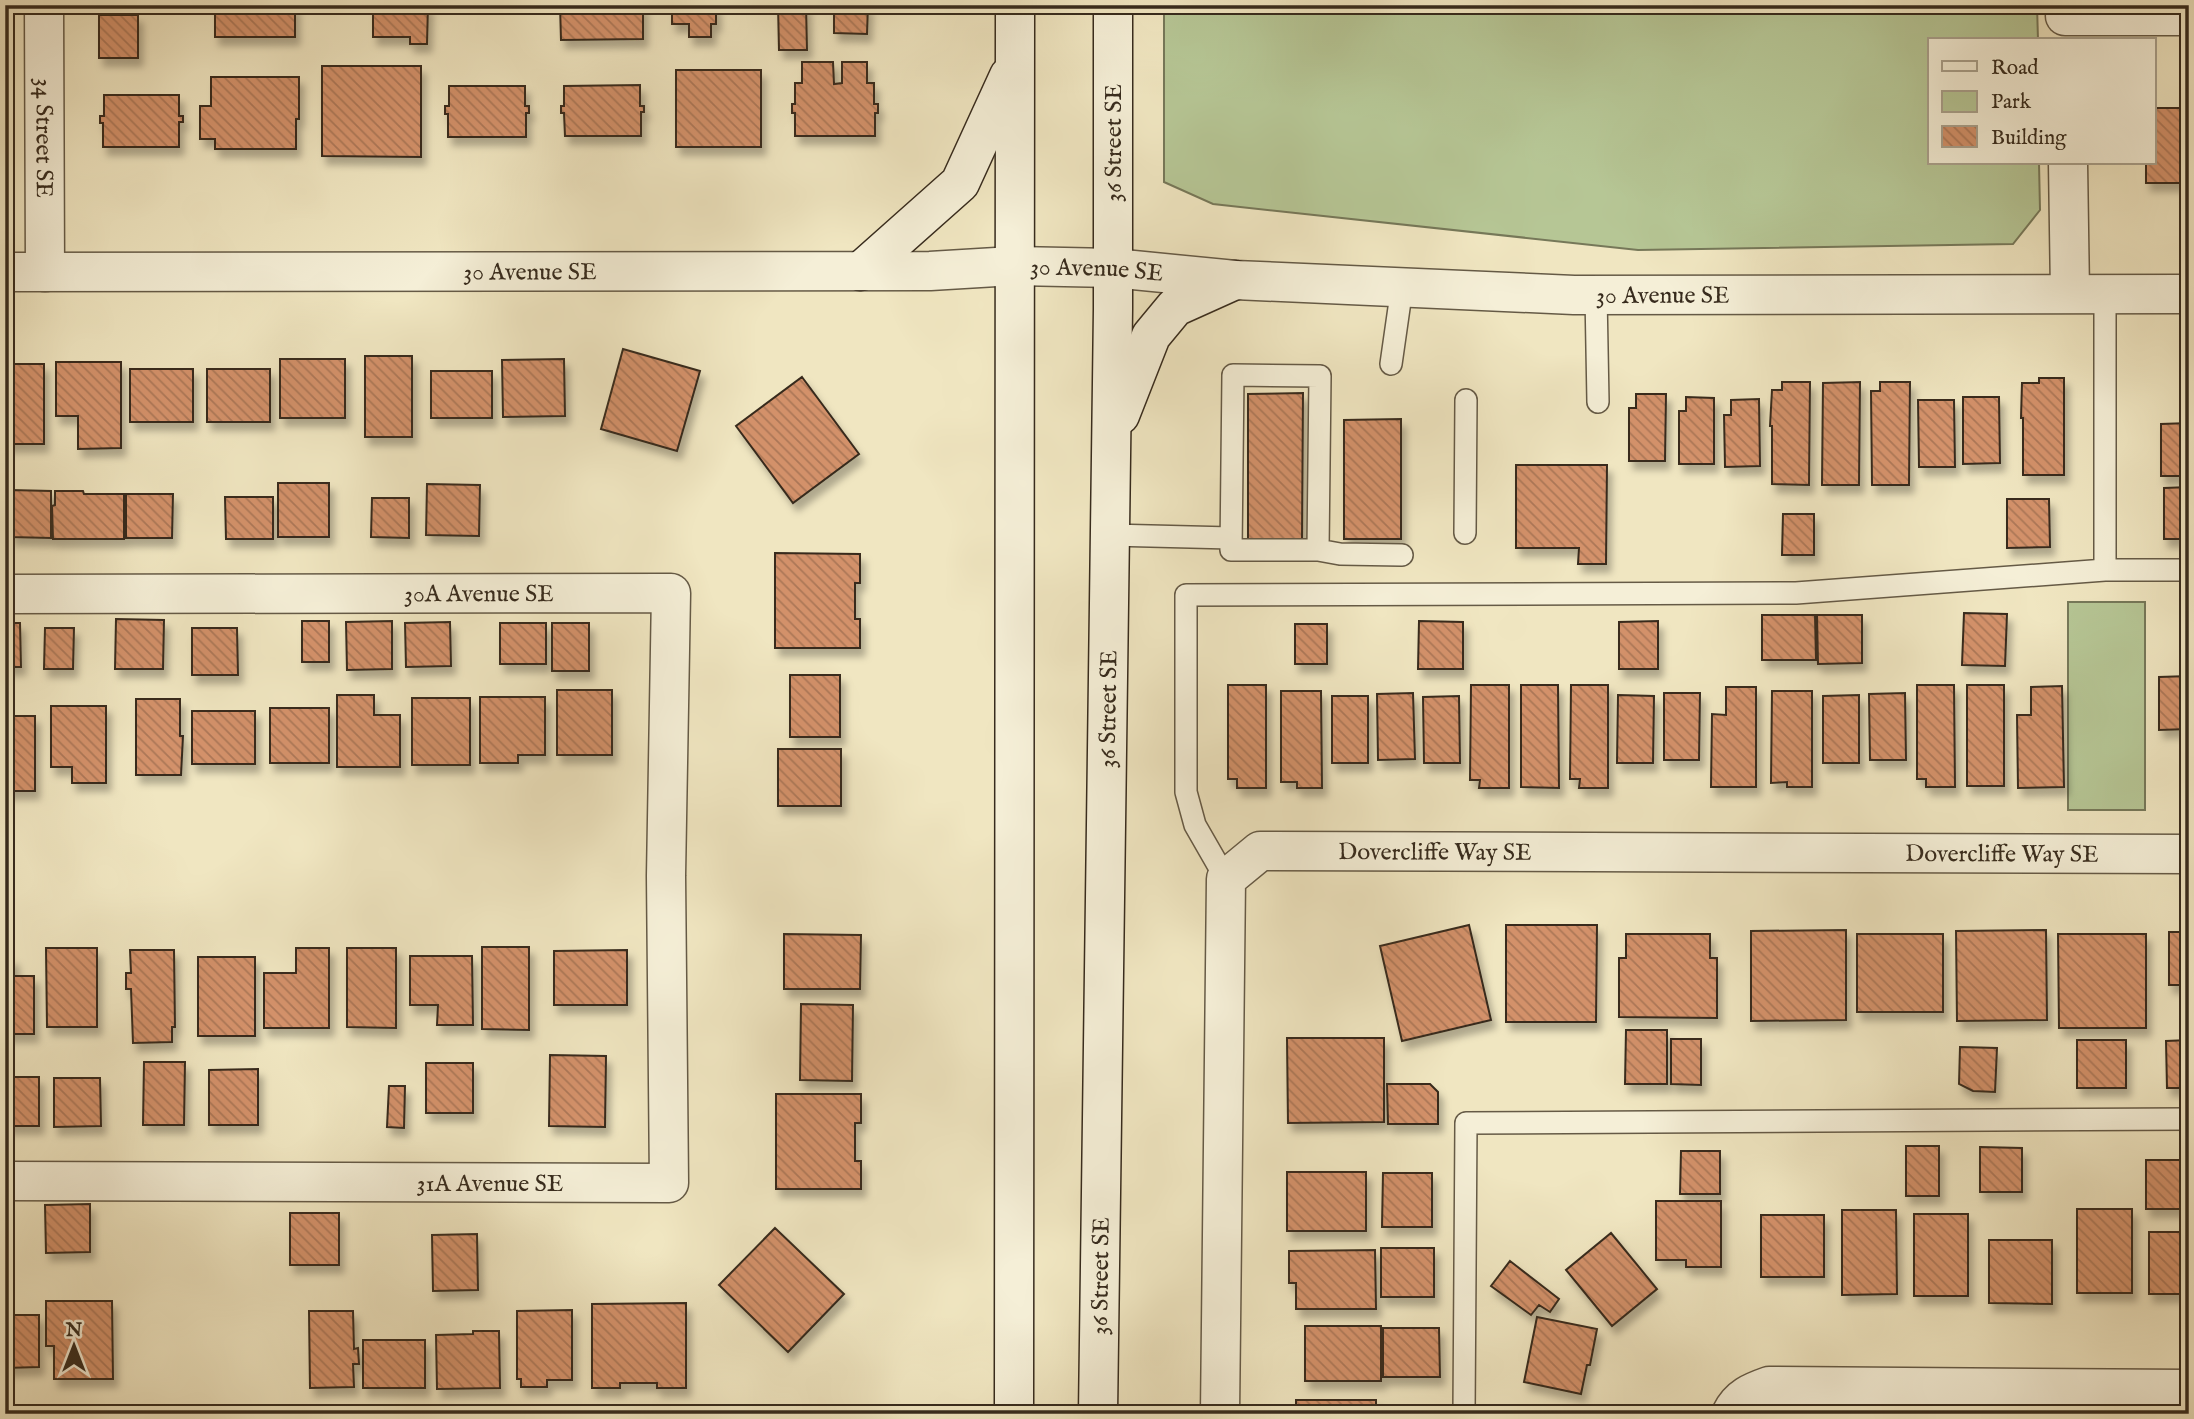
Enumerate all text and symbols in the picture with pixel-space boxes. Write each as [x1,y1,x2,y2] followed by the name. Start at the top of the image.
[1928,38,2156,164] legend
[1991,55,2039,82] text: Road
[27,78,59,198] street label: 34 Street SE
[1099,84,1130,202] street label: 36 Street SE
[1991,89,2032,116] text: Park
[1991,125,2067,152] text: Building
[1030,252,1165,290] street label: 30 Avenue SE
[463,257,597,289] street label: 30 Avenue SE
[1596,281,1730,312] street label: 30 Avenue SE
[404,579,554,610] street label: 30A Avenue SE
[1093,650,1125,768] street label: 36 Street SE
[1338,837,1532,869] street label: Dovercliffe Way SE
[1905,839,2099,871] street label: Dovercliffe Way SE
[417,1169,563,1200] street label: 31A Avenue SE
[1085,1217,1118,1335] street label: 36 Street SE
[38,1310,108,1380] north arrow
[65,1319,83,1343] text: N

